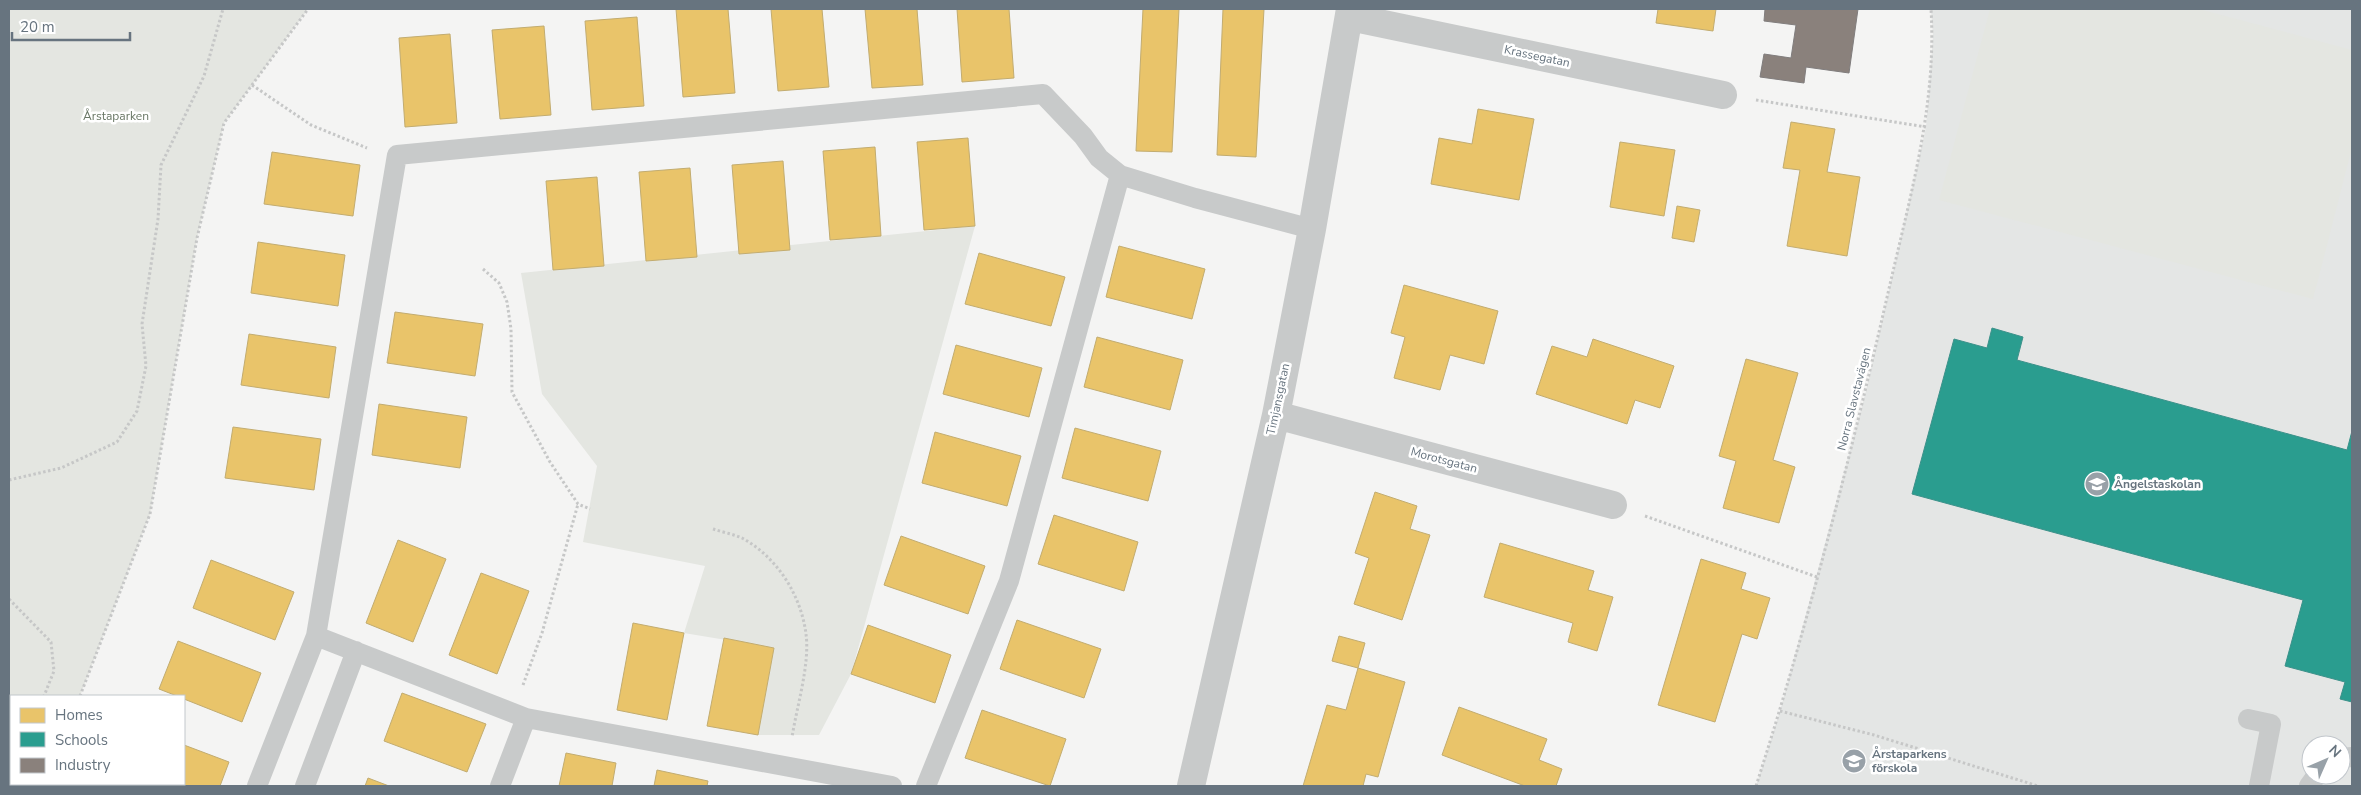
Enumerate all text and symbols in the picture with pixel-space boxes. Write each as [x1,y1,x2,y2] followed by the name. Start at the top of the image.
[12,10,130,42] scale bar
[20,17,55,37] text: 20 m
[1503,41,1571,71] street label: Krassegatan
[83,108,149,124] park label: Årstaparken
[1833,346,1875,452] street label: Norra Slavstavägen
[1263,362,1293,436] street label: Timjansgatan
[1409,443,1479,477] street label: Morotsgatan
[2084,471,2110,497] school or university icon: Ångelstaskolan
[2114,476,2201,492] place label: Ångelstaskolan
[10,695,185,785] legend
[55,705,103,725] text: Homes
[55,730,108,750] text: Schools
[2301,735,2351,785] north arrow
[2324,741,2345,762] text: N
[1872,746,1947,776] place label: Årstaparkens förskola
[1841,748,1867,774] school or university icon: Årstaparkens förskola
[55,755,111,775] text: Industry

